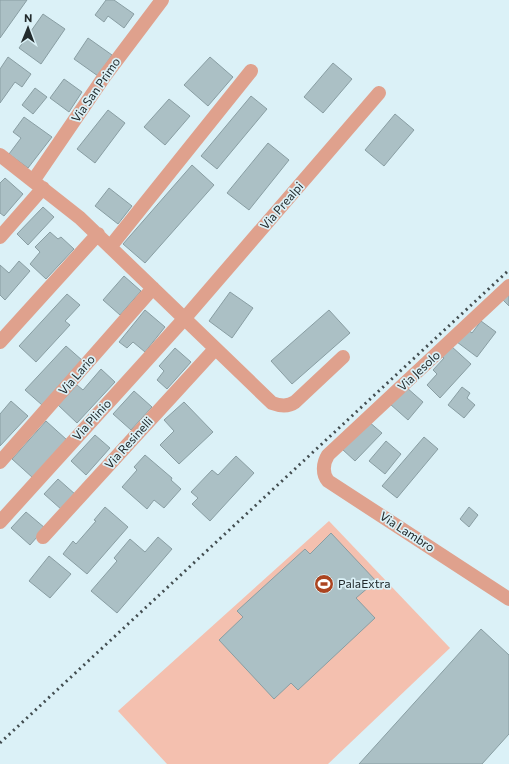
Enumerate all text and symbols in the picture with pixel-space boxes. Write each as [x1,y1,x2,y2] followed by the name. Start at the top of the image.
[8,8,48,48] north arrow
[24,11,32,24] text: N
[68,55,123,124] street label: Via San Primo
[257,179,306,232] street label: Via Prealpi
[394,347,443,394] street label: Via Jesolo
[55,352,97,397] street label: Via Lario
[69,396,113,443] street label: Via Plinio
[101,414,155,471] street label: Via Resinelli
[378,508,438,554] street label: Via Lambro
[313,573,335,595] sports icon: PalaExtra
[338,576,391,590] place label: PalaExtra

